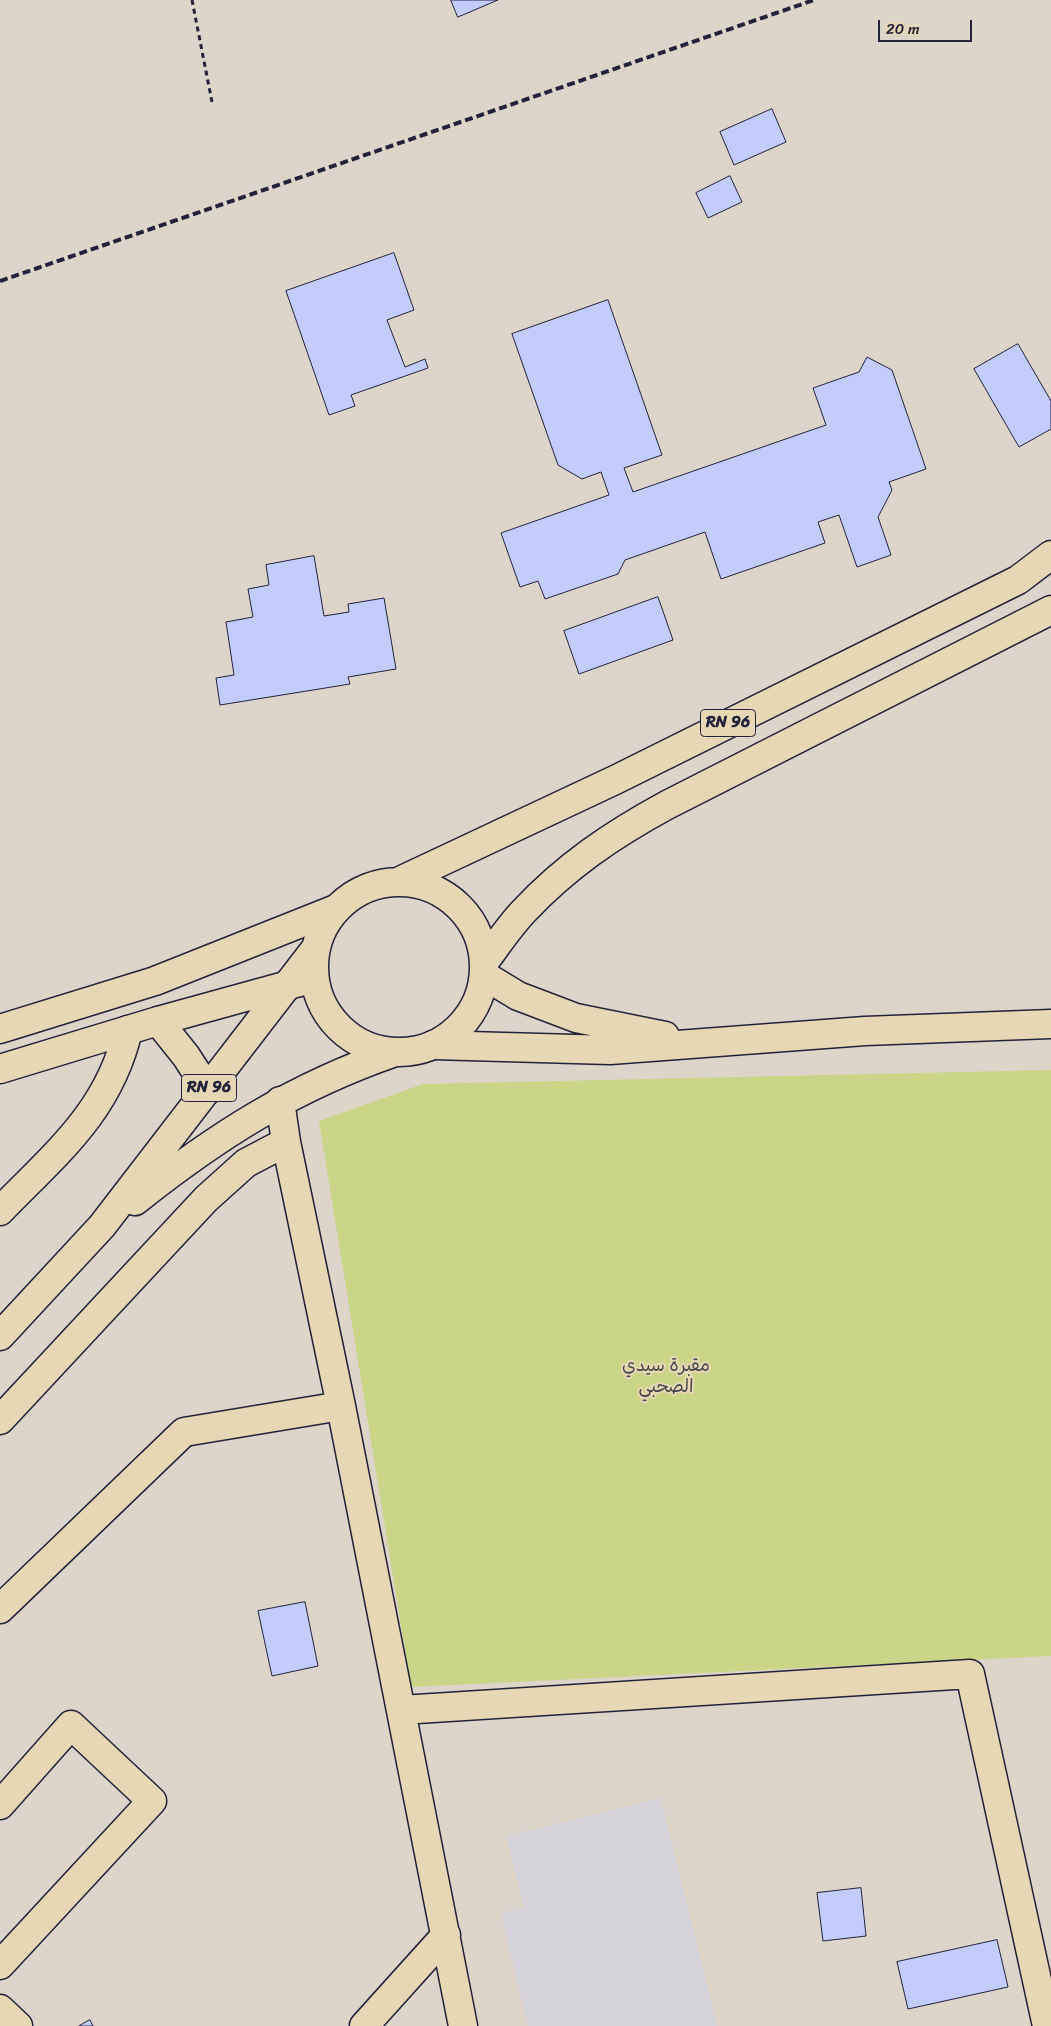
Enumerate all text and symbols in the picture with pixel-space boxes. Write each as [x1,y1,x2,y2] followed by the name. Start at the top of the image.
[881,10,975,42] scale bar
[886,16,920,42] text: 20 m
[700,710,756,736] road number: RN 96
[182,1074,236,1102] road number: RN 96
[622,1355,710,1398] park label: مقبرة سيدي الصحبي

